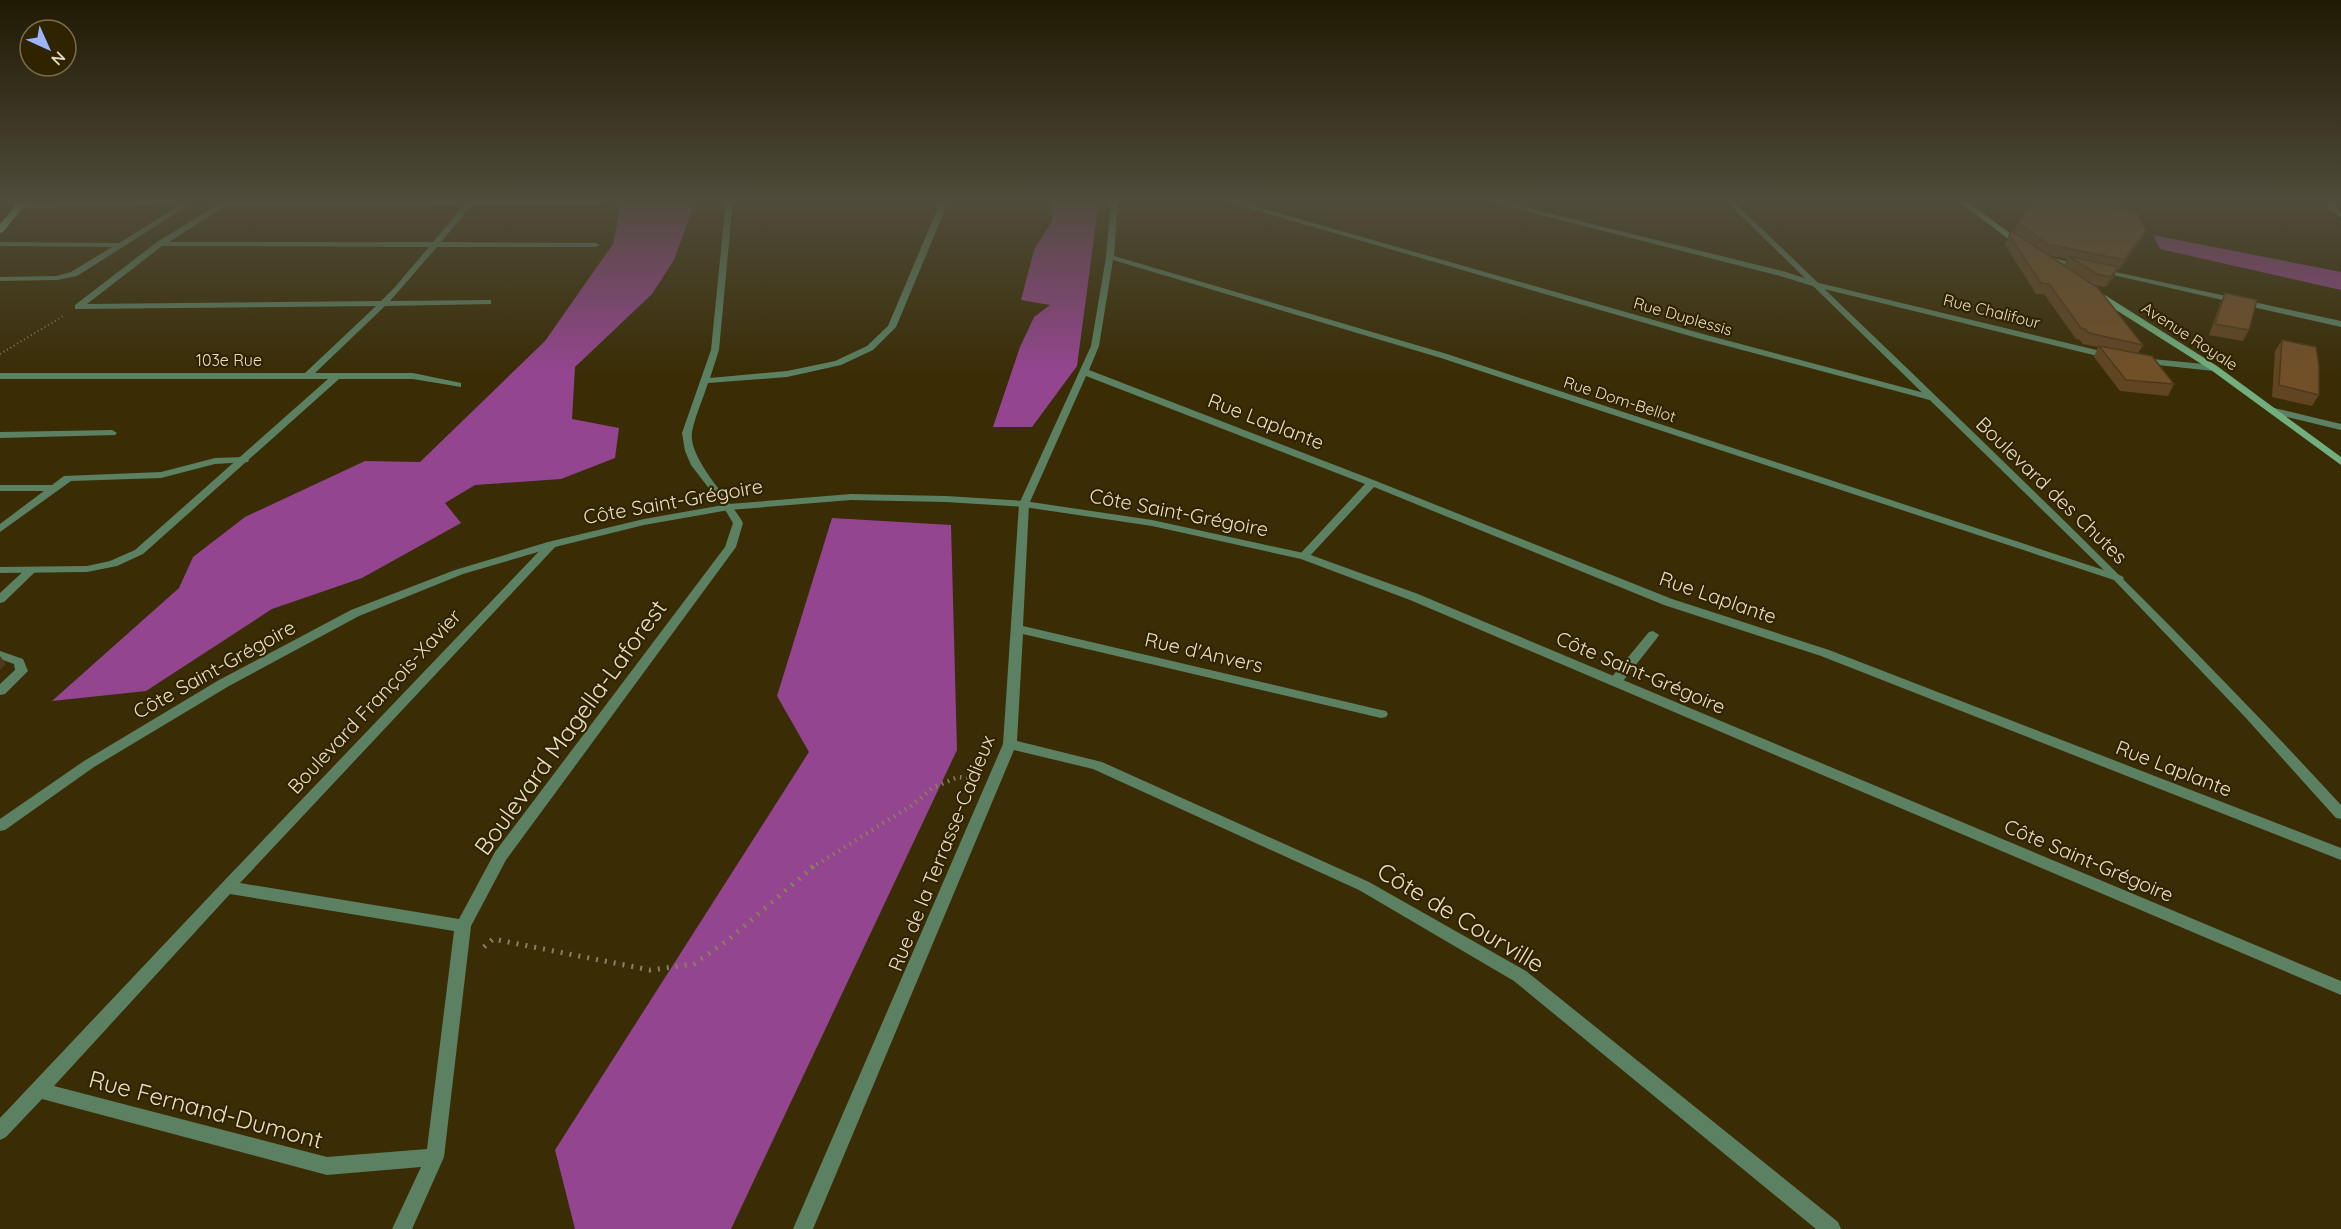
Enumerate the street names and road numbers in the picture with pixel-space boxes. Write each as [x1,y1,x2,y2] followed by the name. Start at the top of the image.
[1941,289,2043,333] street label: Rue Chalifour
[1631,292,1735,340] street label: Rue Duplessis
[2138,297,2242,375] street label: Avenue Royale
[196,350,262,370] street label: 103e Rue
[1561,371,1679,427] street label: Rue Dom-Bellot
[1204,387,1328,455] street label: Rue Laplante
[1971,411,2133,569] street label: Boulevard des Chutes
[581,473,765,529] street label: Côte Saint-Grégoire
[1087,482,1271,542] street label: Côte Saint-Grégoire
[1656,565,1780,629] street label: Rue Laplante
[467,594,673,860] street label: Boulevard Magella-Laforest
[282,603,466,799] street label: Boulevard François-Xavier
[128,614,300,724] street label: Côte Saint-Grégoire
[1552,625,1730,719] street label: Côte Saint-Grégoire
[1142,626,1266,678] street label: Rue d'Anvers
[882,731,1000,975] street label: Rue de la Terrasse-Cadieux
[2112,734,2236,802] street label: Rue Laplante
[2000,813,2178,907] street label: Côte Saint-Grégoire
[1372,855,1550,979] street label: Côte de Courville
[86,1063,326,1155] street label: Rue Fernand-Dumont

